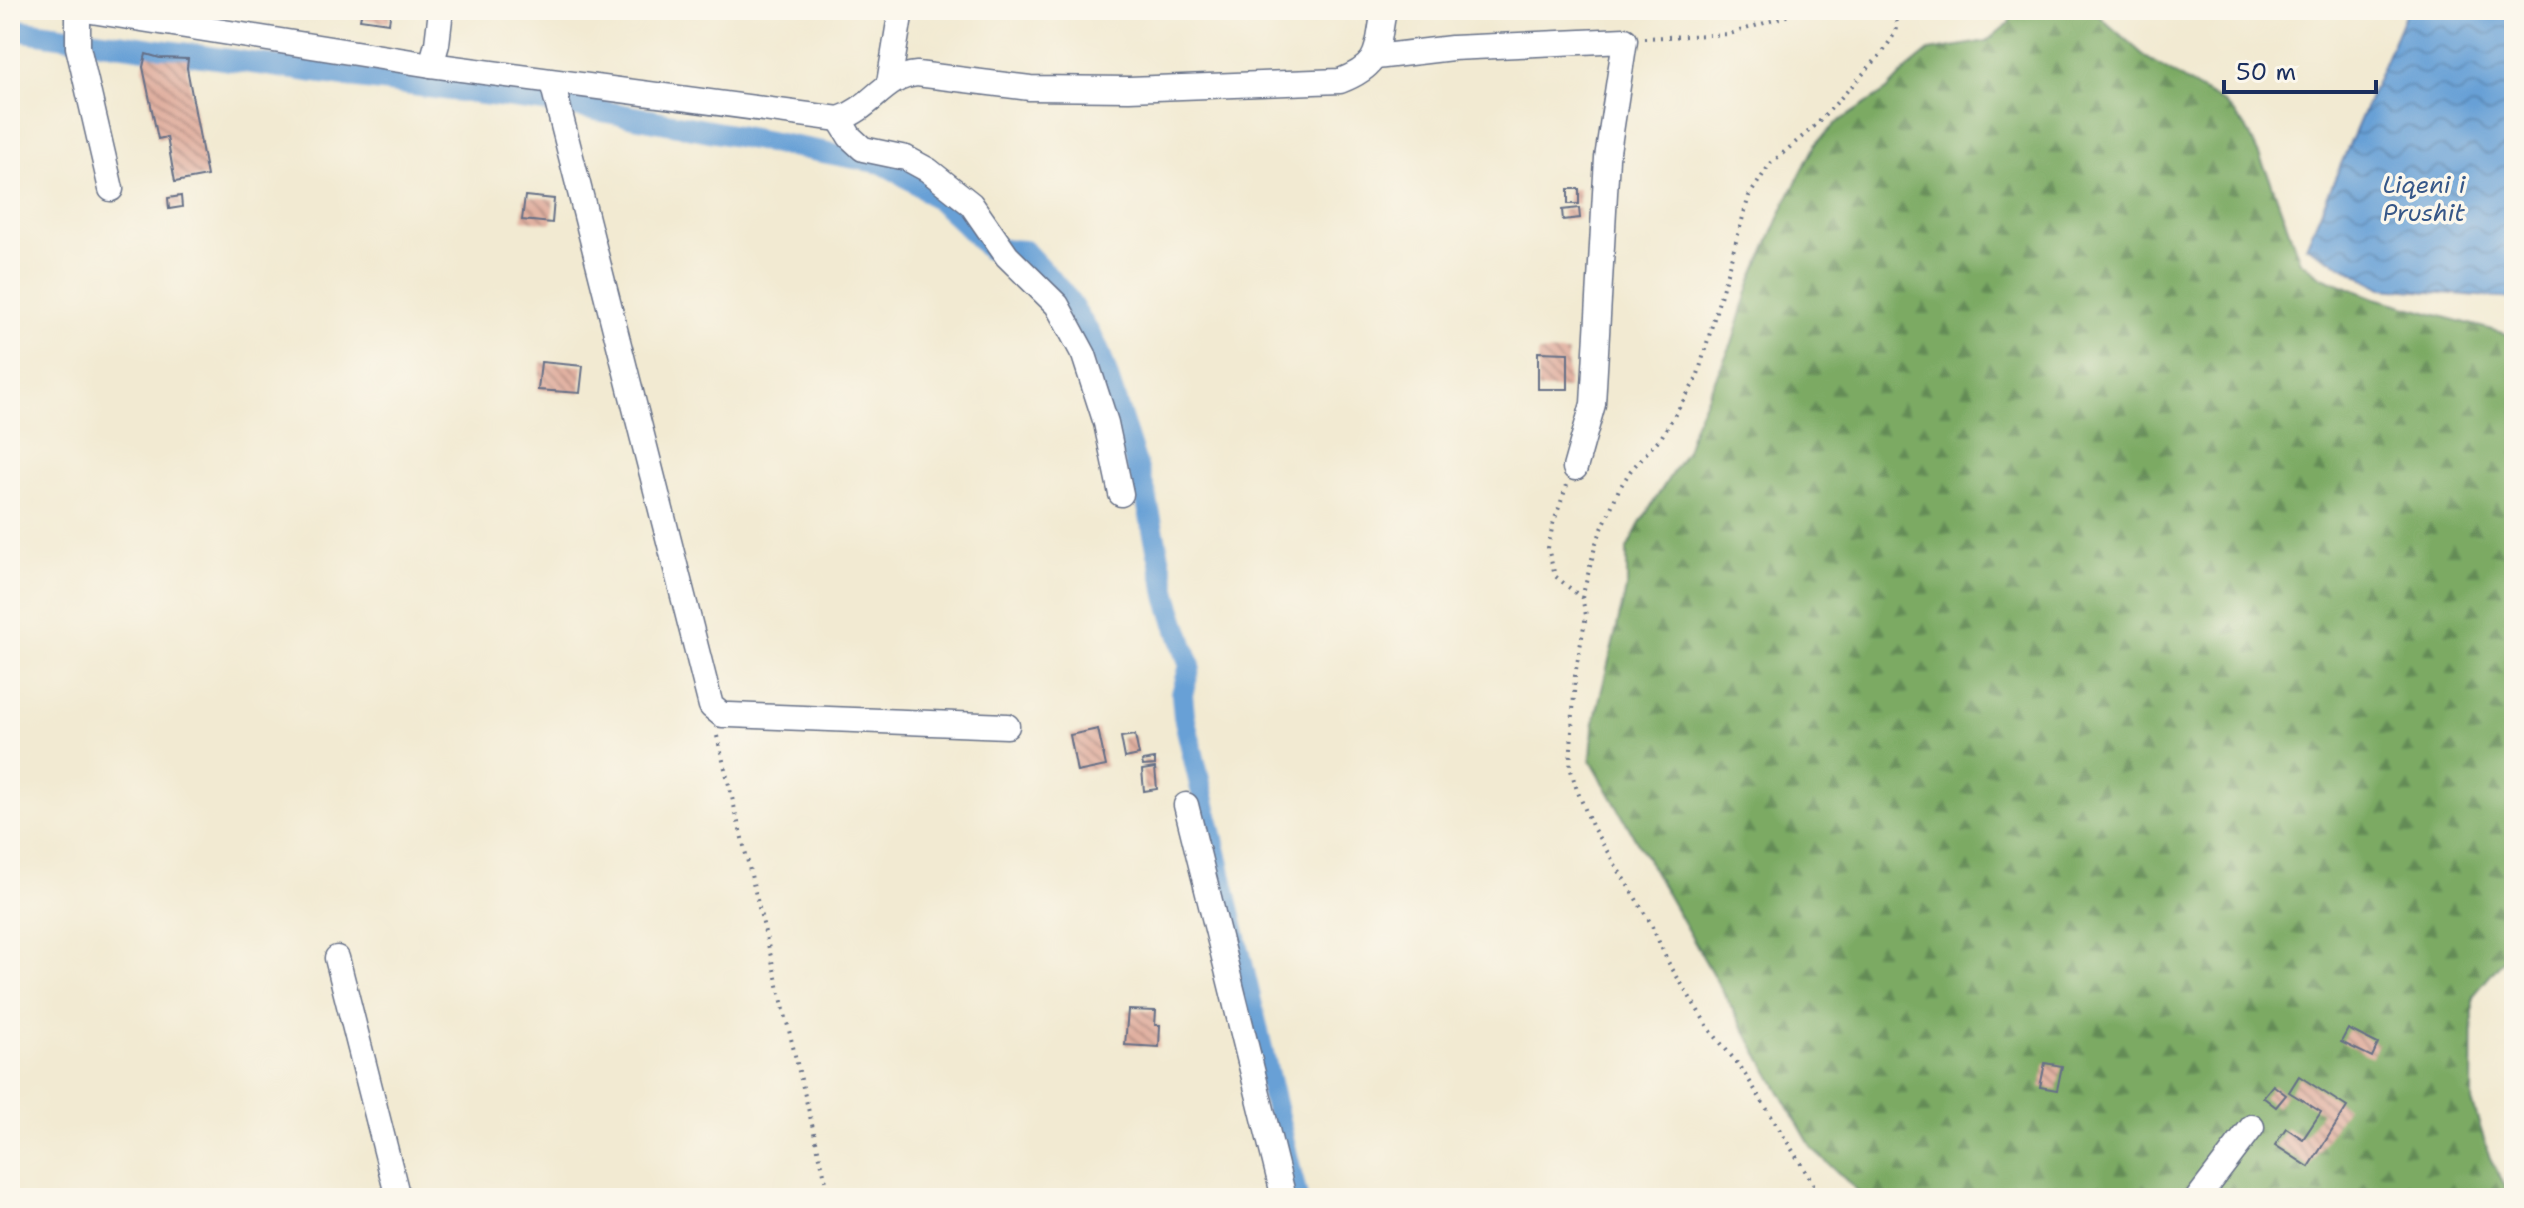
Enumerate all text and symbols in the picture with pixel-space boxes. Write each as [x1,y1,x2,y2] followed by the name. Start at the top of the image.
[2224,44,2376,94] scale bar
[2236,56,2296,88] text: 50 m
[2382,169,2467,229] water label: Liqeni i Prushit

